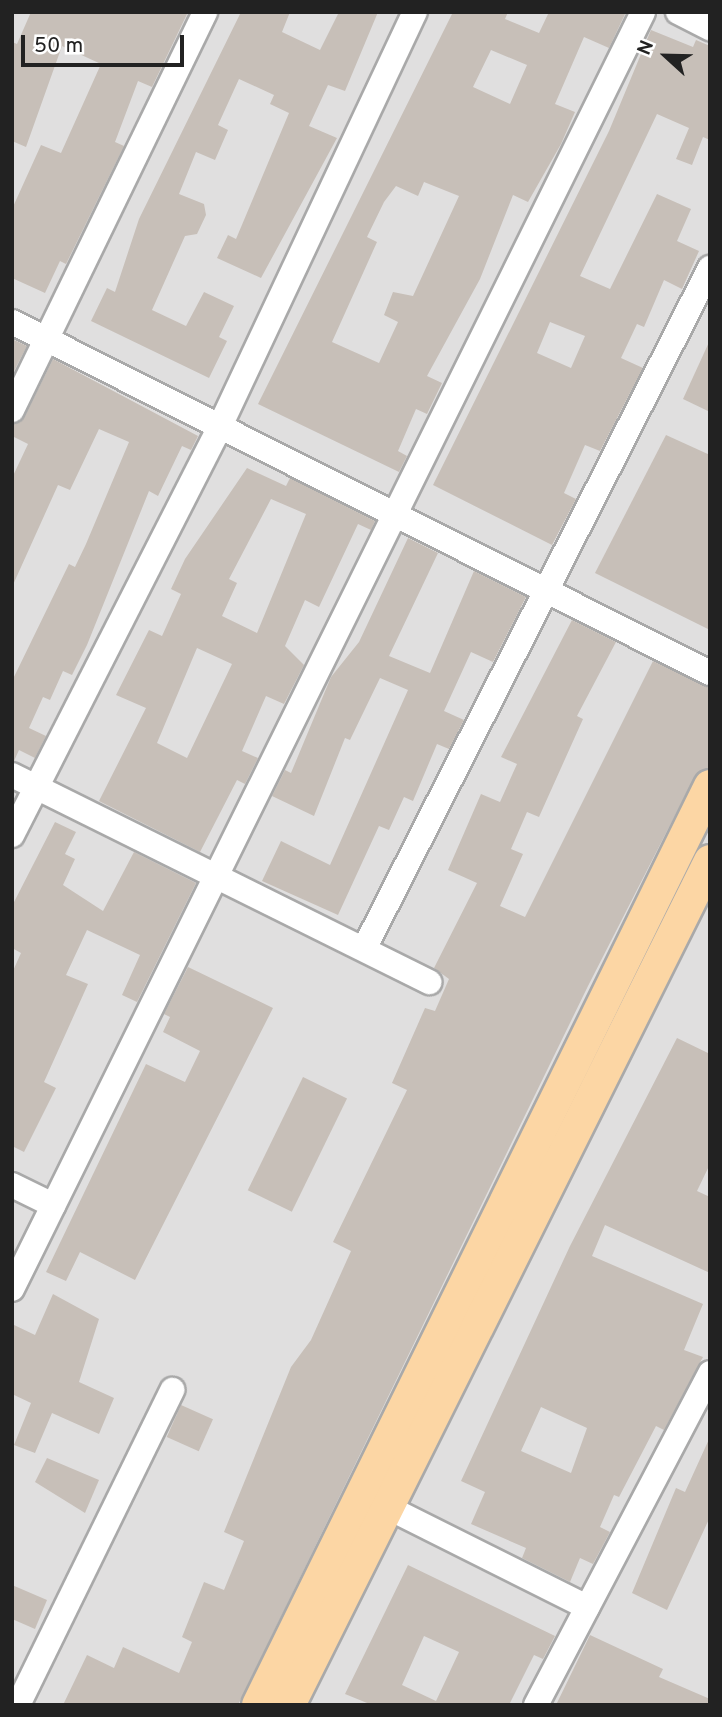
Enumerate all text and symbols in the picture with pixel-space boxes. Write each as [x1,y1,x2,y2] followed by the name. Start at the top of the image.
[24,21,187,65] scale bar
[631,21,701,91] north arrow
[34,33,83,60] text: 50 m
[633,37,660,59] text: N

